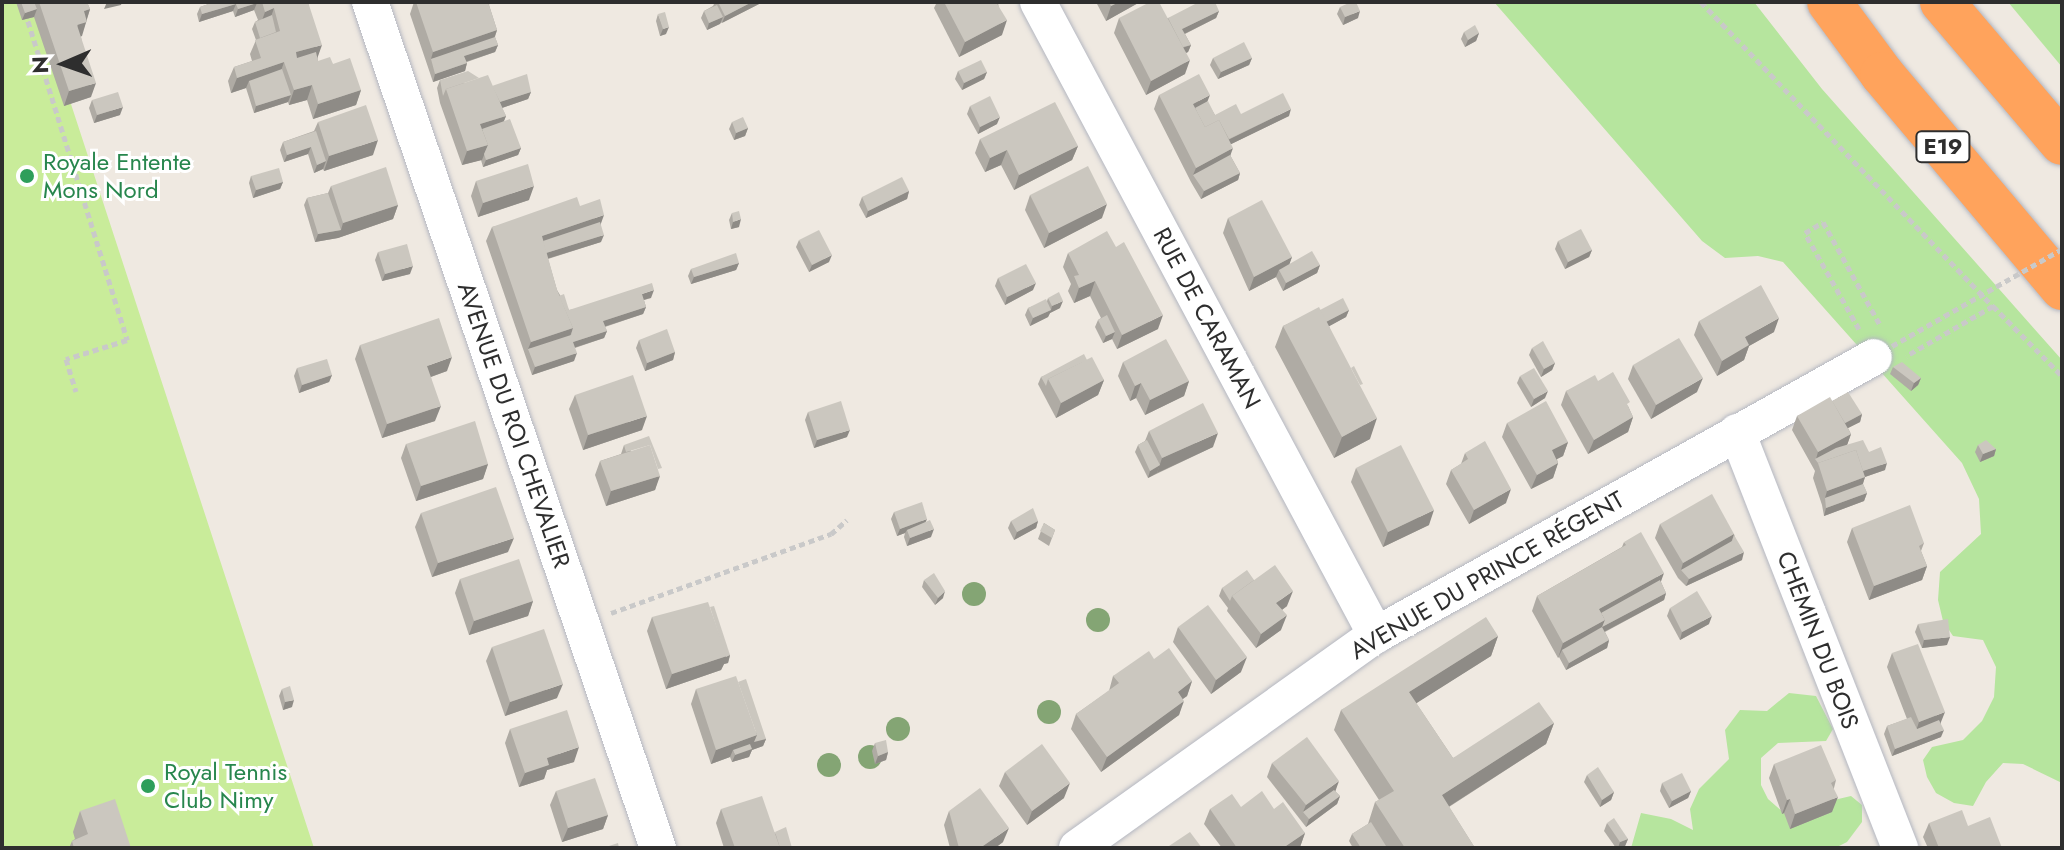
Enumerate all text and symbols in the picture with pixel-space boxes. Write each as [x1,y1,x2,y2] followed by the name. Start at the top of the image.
[24,24,104,104] north arrow
[24,56,56,74] text: N
[1915,129,1971,165] road number: E19
[43,148,191,204] place label: Royale Entente Mons Nord
[18,167,36,185] marker: Royale Entente Mons Nord
[1147,223,1267,413] street label: RUE DE CARAMAN
[452,279,576,571] street label: AVENUE DU ROI CHEVALIER
[1345,485,1629,665] street label: AVENUE DU PRINCE RÉGENT
[1771,547,1865,733] street label: CHEMIN DU BOIS
[164,758,287,814] place label: Royal Tennis Club Nimy
[139,777,157,795] marker: Royal Tennis Club Nimy

